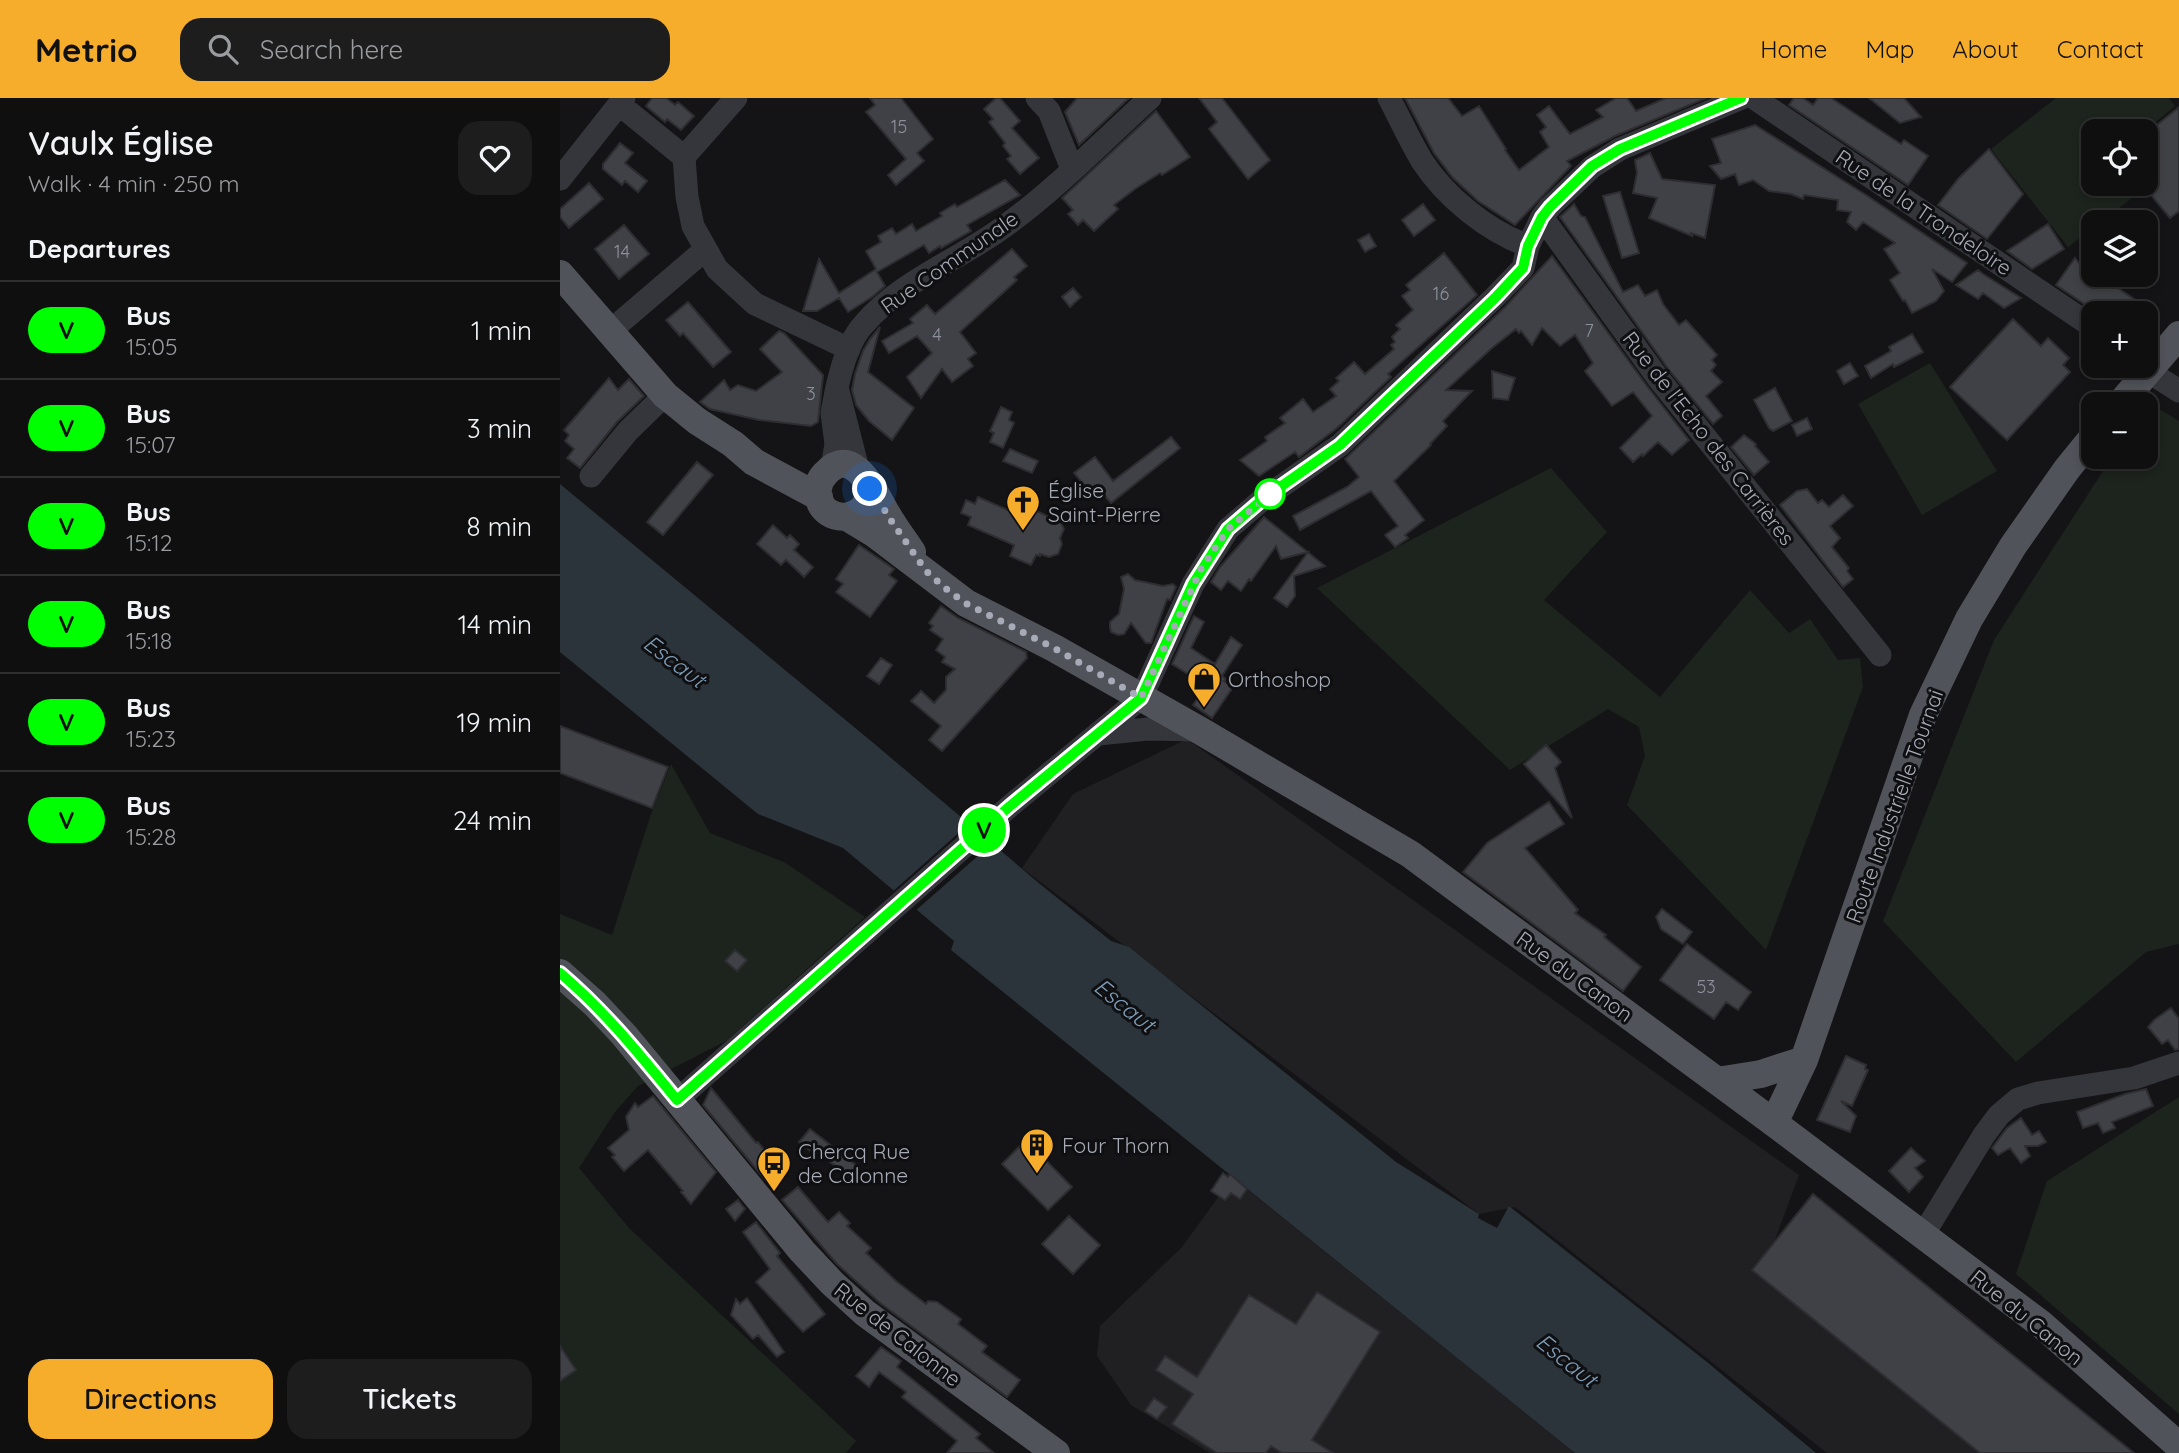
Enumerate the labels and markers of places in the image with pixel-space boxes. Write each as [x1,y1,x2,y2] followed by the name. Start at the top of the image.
[1048,477,1161,527] place label: Église Saint-Pierre
[1255,479,1285,509] unlabelled marker
[1004,483,1042,532] church icon: Église Saint-Pierre
[1185,660,1223,709] shop icon: Orthoshop
[1228,666,1331,692] place label: Orthoshop
[1018,1126,1056,1175] building icon: Four Thorn
[1062,1132,1170,1158] place label: Four Thorn
[798,1138,910,1188] place label: Chercq Rue de Calonne
[755,1144,793,1193] bus stop icon: Chercq Rue de Calonne

